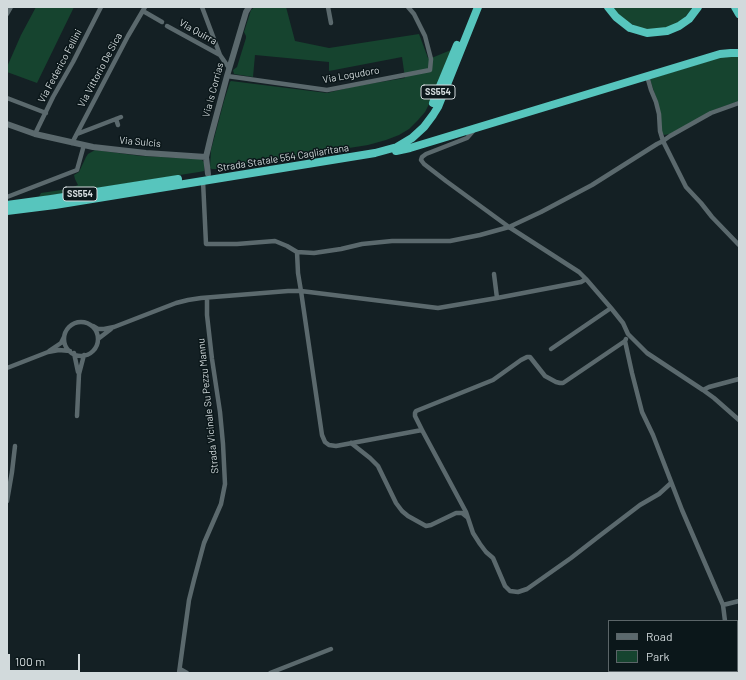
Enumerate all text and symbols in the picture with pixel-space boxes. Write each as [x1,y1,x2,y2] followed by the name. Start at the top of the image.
[177,17,219,47] street label: Via Quirra
[36,27,84,105] street label: Via Federico Fellini
[75,31,125,109] street label: Via Vittorio De Sica
[200,61,226,119] street label: Via Is Corrias
[322,64,380,86] street label: Via Logudoro
[421,85,455,99] road number: SS554
[119,134,161,150] street label: Via Sulcis
[216,142,350,174] street label: Strada Statale 554 Cagliaritana
[63,187,97,201] road number: SS554
[195,338,221,474] street label: Strada Vicinale Su Pezzu Mannu
[608,620,738,672] legend
[646,629,673,643] text: Road
[10,646,82,672] scale bar
[646,649,670,663] text: Park
[15,654,45,668] text: 100 m

